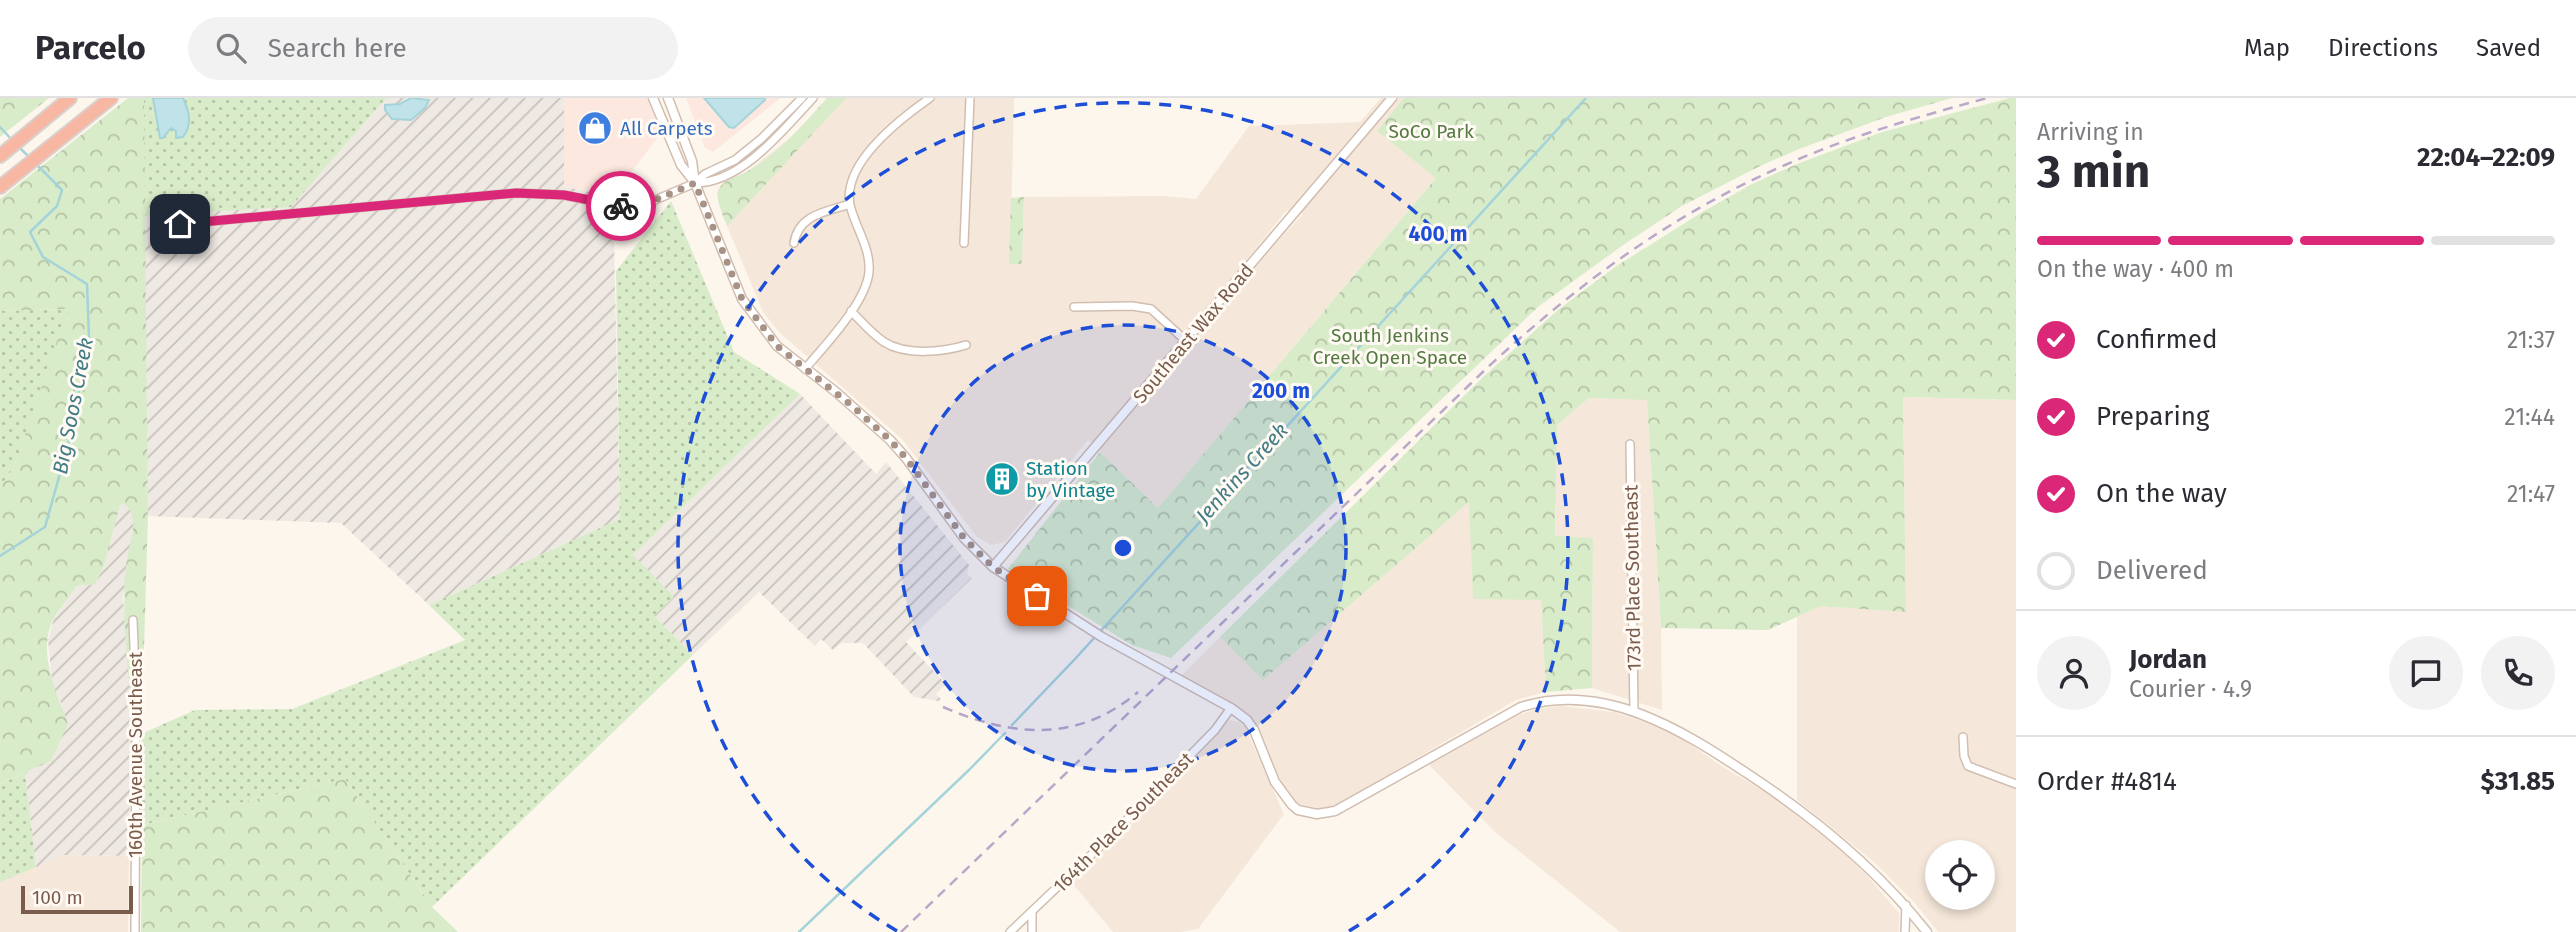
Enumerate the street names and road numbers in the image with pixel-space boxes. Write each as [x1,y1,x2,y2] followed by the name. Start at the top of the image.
[1128,259,1258,408] street label: Southeast Wax Road
[1619,484,1646,671] street label: 173rd Place Southeast
[124,652,147,858] street label: 160th Avenue Southeast
[1048,747,1198,897] street label: 164th Place Southeast

